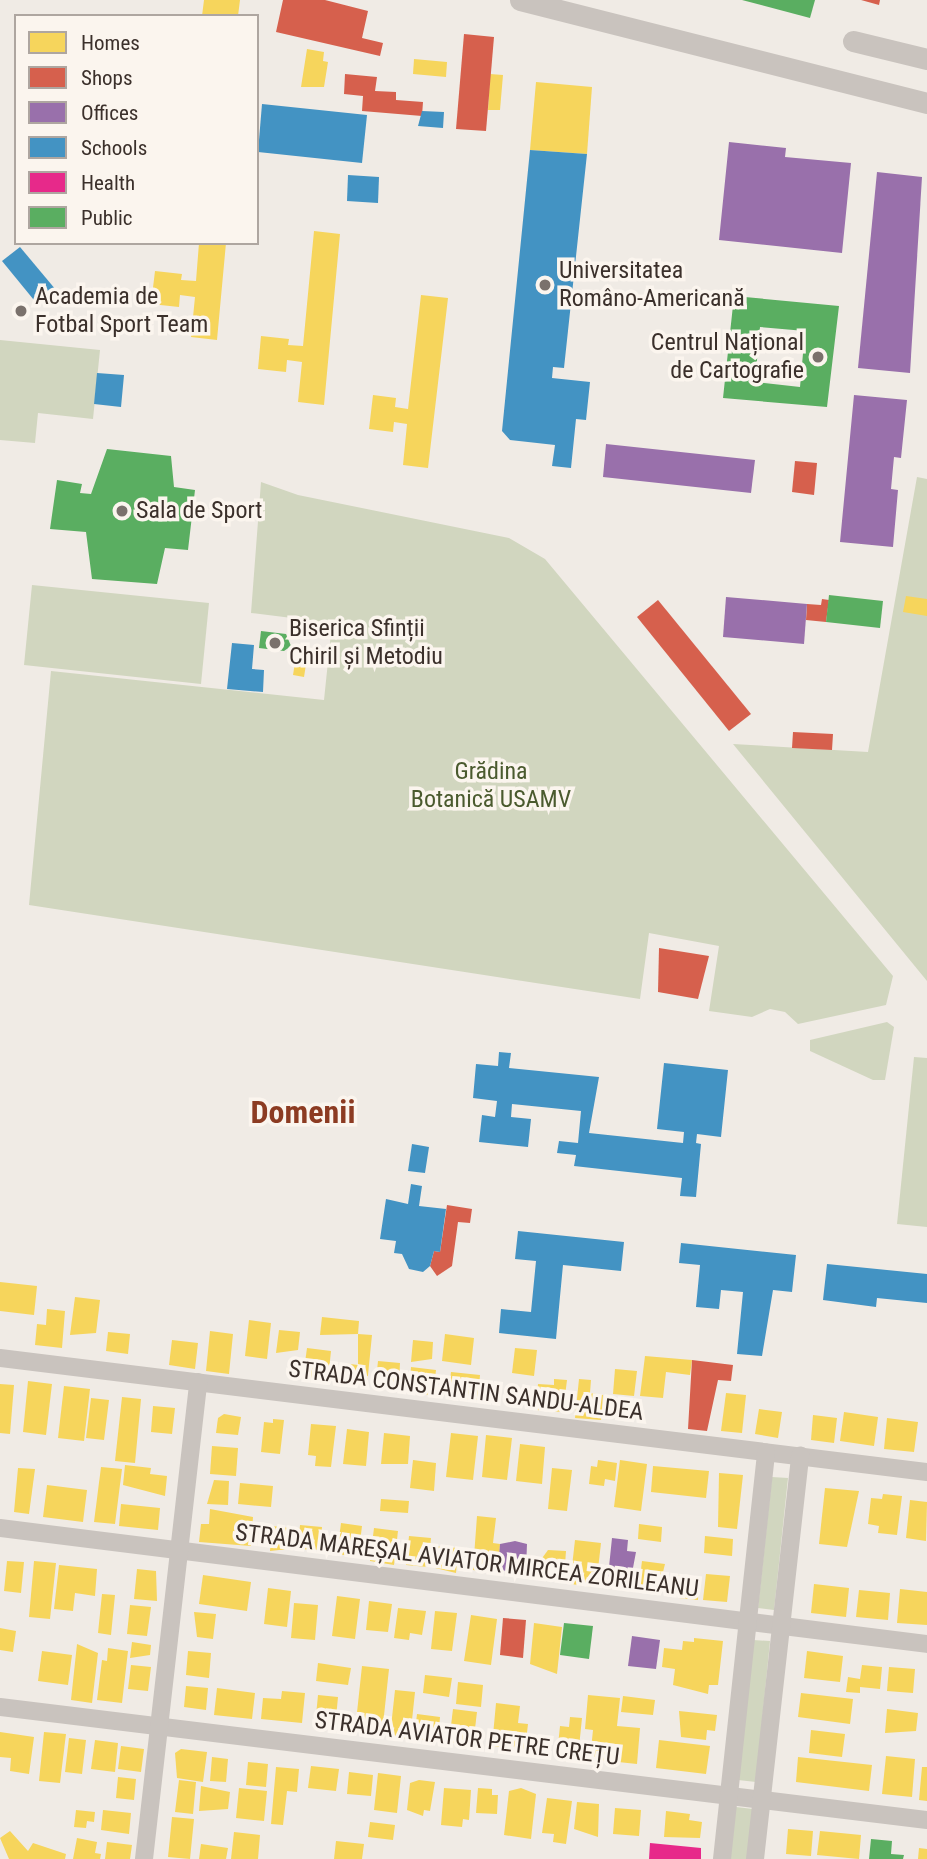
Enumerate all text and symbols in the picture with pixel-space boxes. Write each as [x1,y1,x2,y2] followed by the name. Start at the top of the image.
[14,14,259,245] legend
[81,31,140,55] text: Homes
[81,66,133,90] text: Shops
[81,101,138,125] text: Offices
[81,136,147,160] text: Schools
[81,171,135,195] text: Health
[81,206,133,230] text: Public
[559,257,745,313] place label: Universitatea Româno-Americană
[537,277,553,293] marker: Universitatea Româno-Americană
[35,283,209,339] place label: Academia de Fotbal Sport Team
[13,303,29,319] marker: Academia de Fotbal Sport Team
[651,329,804,385] place label: Centrul Național de Cartografie
[810,349,826,365] marker: Centrul Național de Cartografie
[136,497,262,525] place label: Sala de Sport
[114,503,130,519] marker: Sala de Sport
[289,615,443,671] place label: Biserica Sfinții Chiril și Metodiu
[267,635,283,651] marker: Biserica Sfinții Chiril și Metodiu
[411,758,571,814] park label: Grădina Botanică USAMV
[251,1093,355,1131] district label: Domenii
[287,1355,645,1427] street label: STRADA CONSTANTIN SANDU-ALDEA
[234,1518,700,1604] street label: STRADA MAREȘAL AVIATOR MIRCEA ZORILEANU
[313,1706,621,1772] street label: STRADA AVIATOR PETRE CREȚU

